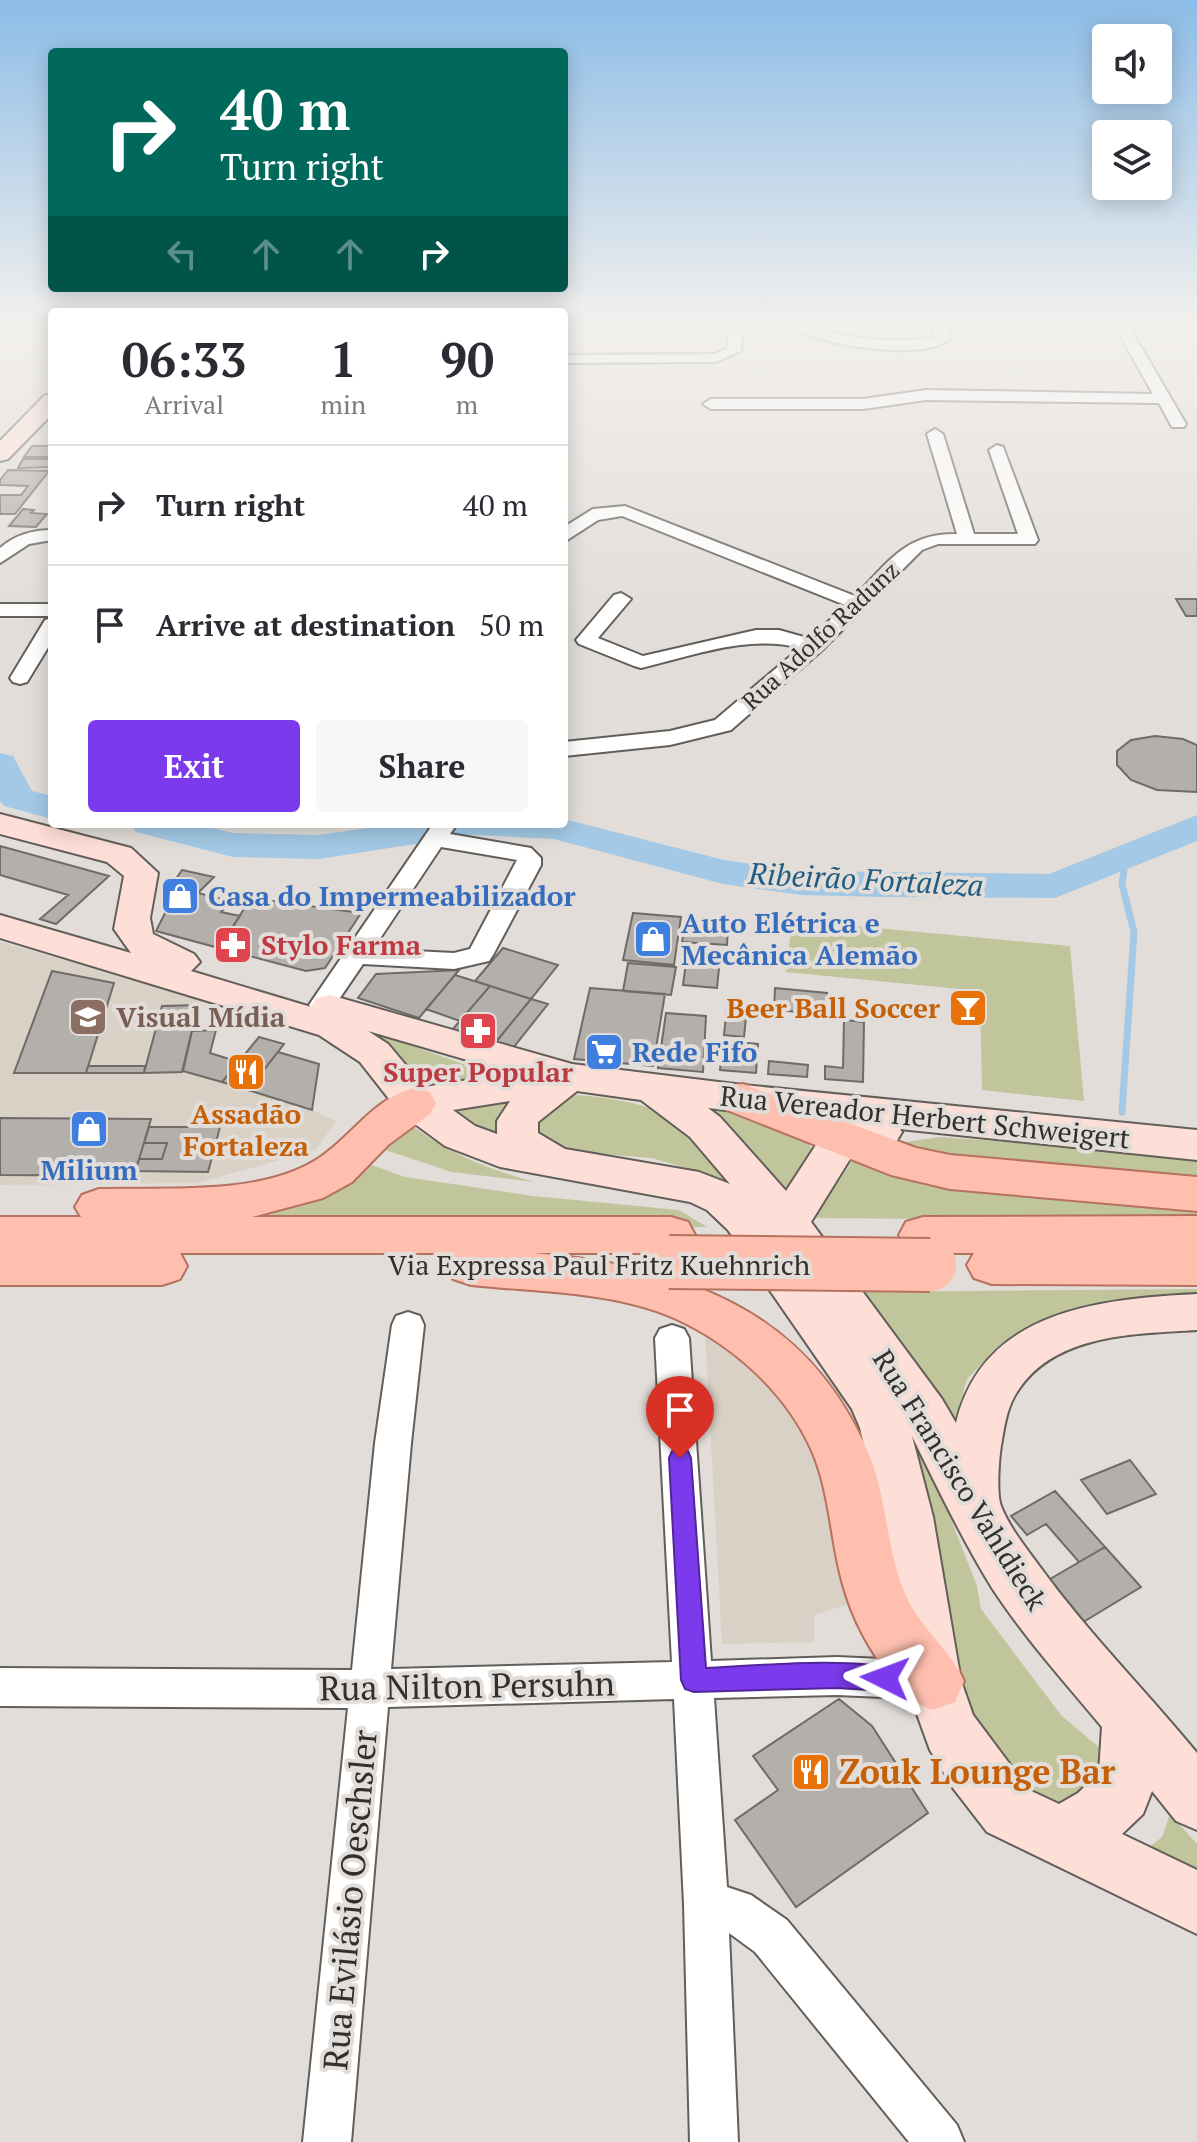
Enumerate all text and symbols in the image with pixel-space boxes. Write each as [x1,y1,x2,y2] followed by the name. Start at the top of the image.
[1092,24,1172,200] map controls
[1092,24,1172,104] button: sound
[220,72,350,146] text: 40 m
[88,80,192,184] icon: right
[1092,120,1172,200] button: layers
[220,143,384,190] text: Turn right
[160,232,204,276] icon: left
[244,232,288,276] icon: ahead
[328,232,372,276] icon: ahead
[412,232,456,276] icon: right
[122,327,247,391] text: 06:33
[330,327,357,391] text: 1
[440,327,494,391] text: 90
[144,387,224,421] text: Arrival
[320,387,366,421] text: min
[456,387,478,421] text: m
[88,483,132,527] icon: right
[156,485,305,525] text: Turn right
[463,485,528,525] text: 40 m
[735,554,906,717] street label: Rua Adolfo Radunz
[88,603,132,647] icon: arrive
[156,605,455,645] text: Arrive at destination
[479,605,544,645] text: 50 m
[88,720,300,812] button: Exit
[316,720,528,812] button: Share
[747,853,984,905] water label: Ribeirão Fortaleza
[159,875,201,917] shop icon: Casa do Impermeabilizador
[208,877,575,914] place label: Casa do Impermeabilizador
[681,904,918,973] place label: Auto Elétrica e Mecânica Alemão
[632,918,674,960] shop icon: Auto Elétrica e Mecânica Alemão
[212,924,254,966] pharmacy icon: Stylo Farma
[261,926,422,963] place label: Stylo Farma
[947,987,989,1029] bar icon: Beer Ball Soccer
[727,989,940,1026] place label: Beer Ball Soccer
[67,996,109,1038] school or university icon: Visual Mídia
[116,998,286,1035] place label: Visual Mídia
[457,1010,499,1052] pharmacy icon: Super Popular
[583,1031,625,1073] supermarket icon: Rede Fifo
[632,1033,757,1070] place label: Rede Fifo
[225,1051,267,1093] restaurant icon: Assadão Fortaleza
[383,1053,573,1090] place label: Super Popular
[718,1077,1132,1156] street label: Rua Vereador Herbert Schweigert
[183,1095,309,1164] place label: Assadão Fortaleza
[68,1108,110,1150] shop icon: Milium
[40,1151,138,1188] place label: Milium
[388,1246,810,1283] street label: Via Expressa Paul Fritz Kuehnrich
[865,1342,1056,1617] street label: Rua Francisco Vahldieck
[646,1376,714,1458] pin
[658,1388,702,1432] icon: arrive
[843,1636,927,1720] position arrow
[319,1660,615,1711] street label: Rua Nilton Persuhn
[312,1728,387,2072] street label: Rua Evilásio Oeschsler
[839,1749,1116,1794] place label: Zouk Lounge Bar
[790,1751,832,1793] restaurant icon: Zouk Lounge Bar

